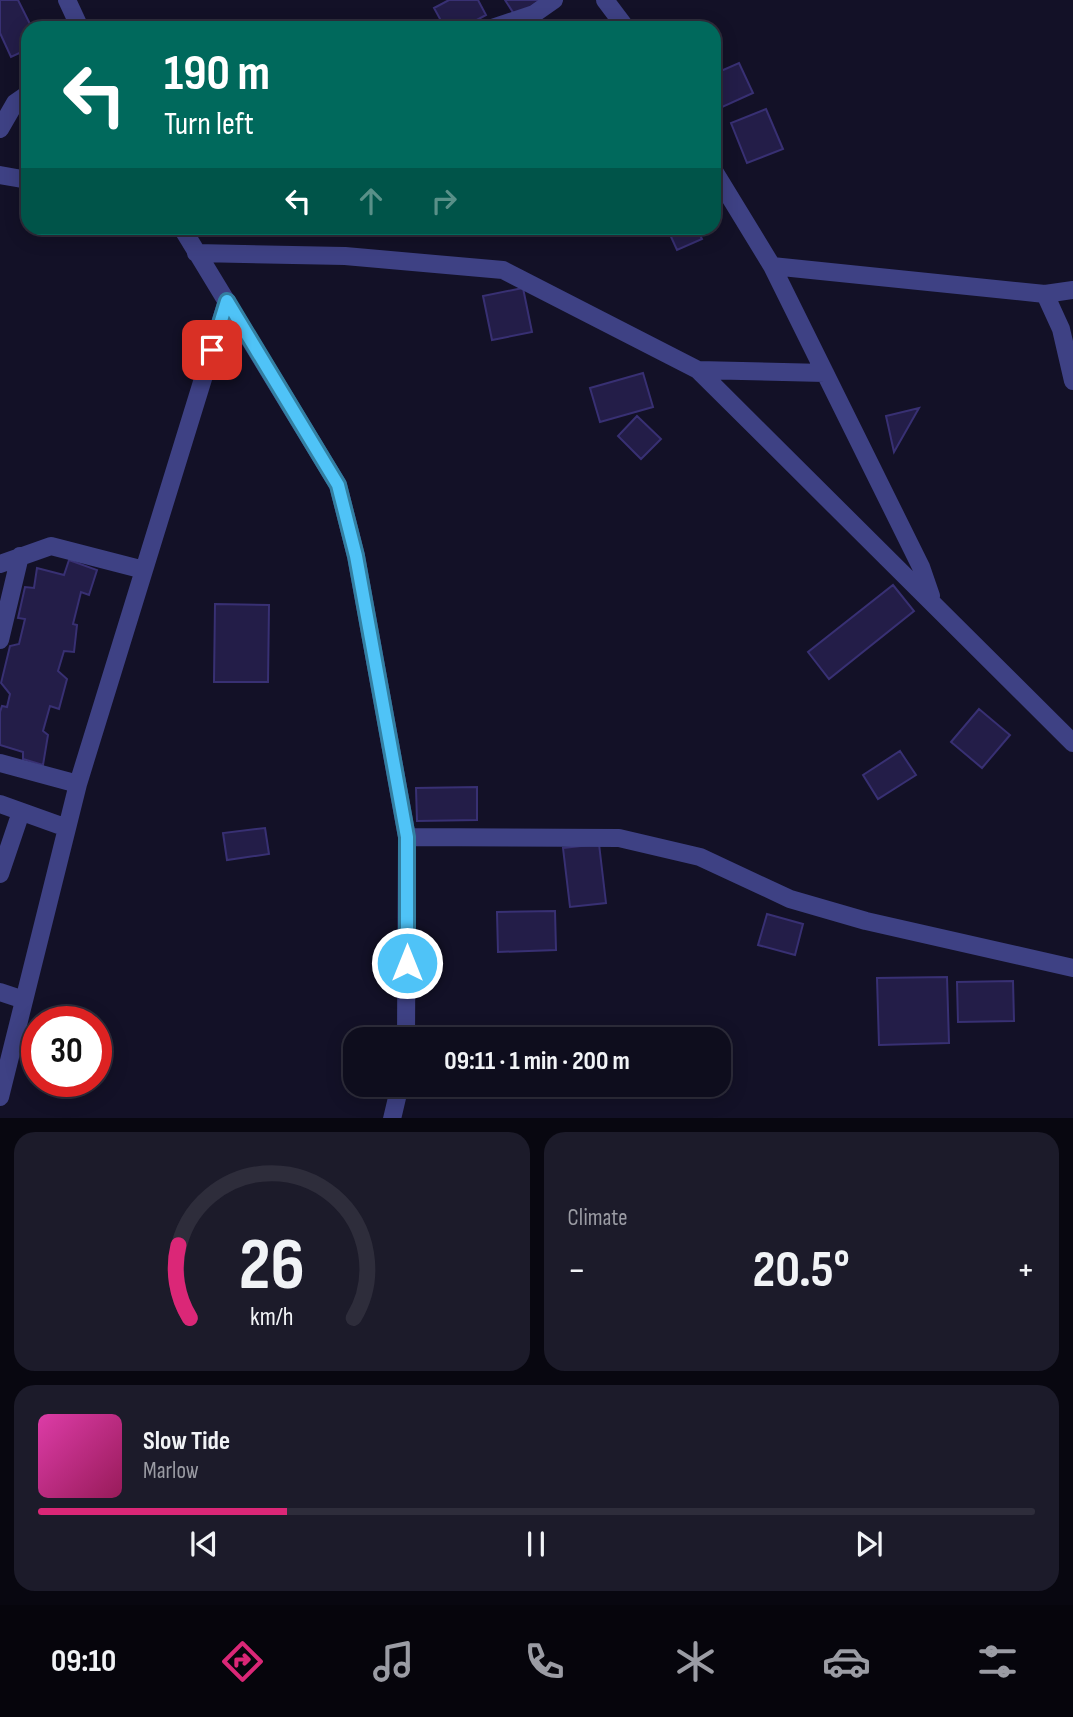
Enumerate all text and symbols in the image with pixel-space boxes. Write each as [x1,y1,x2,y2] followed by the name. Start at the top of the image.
[164,45,270,104] text: 190 m
[49,49,140,140] icon: left
[164,105,254,144] text: Turn left
[279,182,317,220] icon: left
[352,182,390,220] icon: ahead
[425,182,463,220] icon: right
[182,320,242,380] pin
[193,331,231,369] icon: arrive
[370,926,444,1000] position arrow
[21,1006,112,1097] speed limit sign: 30
[444,1046,630,1077] text: 09:11 · 1 min · 200 m
[568,1204,627,1232] text: Climate
[239,1222,305,1310] text: 26
[753,1239,850,1302] text: 20.5°
[568,1248,586,1293] text: −
[1016,1248,1035,1293] text: +
[250,1301,293,1332] text: km/h
[143,1426,230,1457] text: Slow Tide
[143,1457,199,1485] text: Marlow
[185,1525,223,1563] icon: previous
[517,1525,555,1563] icon: pause
[850,1525,888,1563] icon: next
[218,1637,267,1686] icon: directions
[369,1637,418,1686] icon: music
[520,1637,569,1686] icon: phone
[671,1637,720,1686] icon: climate
[822,1637,871,1686] icon: car
[973,1637,1022,1686] icon: filters
[51,1642,116,1681] text: 09:10

